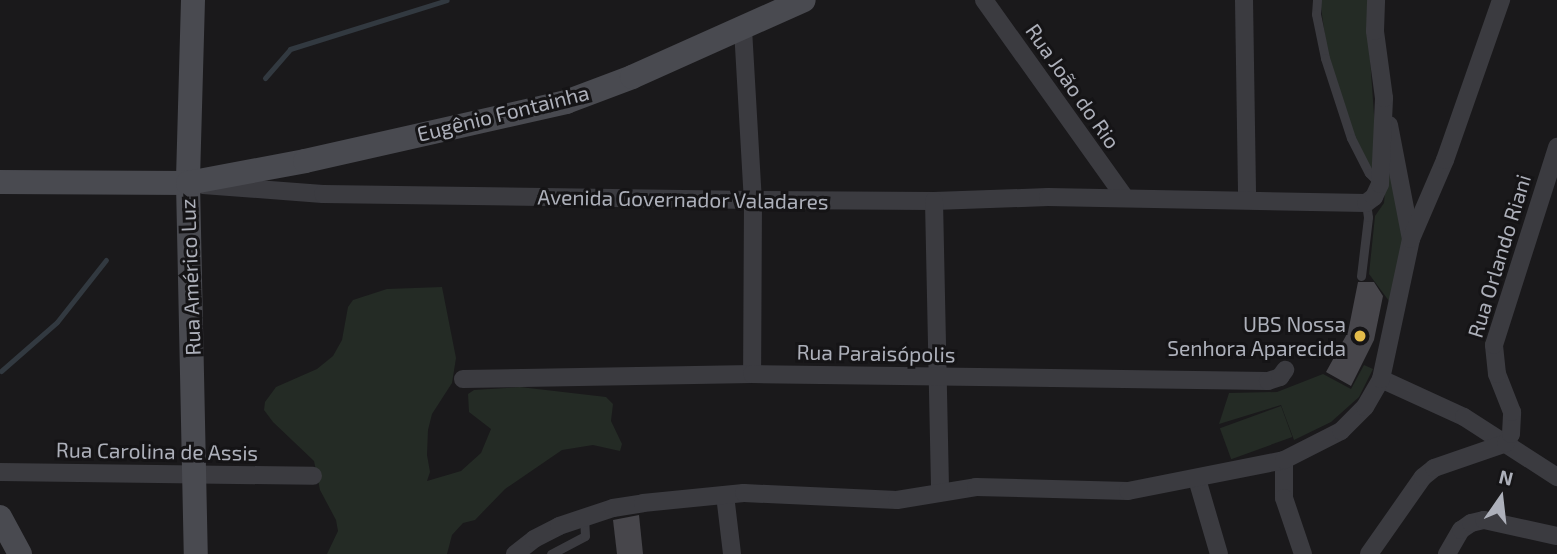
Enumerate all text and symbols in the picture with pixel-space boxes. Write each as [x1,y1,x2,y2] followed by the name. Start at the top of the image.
[1020,19,1126,153] street label: Rua João do Rio
[414,79,592,147] street label: Eugênio Fontainha
[1462,171,1536,341] street label: Rua Orlando Riani
[537,184,829,214] street label: Avenida Governador Valadares
[175,198,205,356] street label: Rua Américo Luz
[1167,311,1346,361] place label: UBS Nossa Senhora Aparecida
[1352,328,1368,344] marker: UBS Nossa Senhora Aparecida
[796,339,956,367] street label: Rua Paraisópolis
[55,437,259,465] street label: Rua Carolina de Assis
[1466,463,1536,533] north arrow
[1497,464,1516,490] text: N

